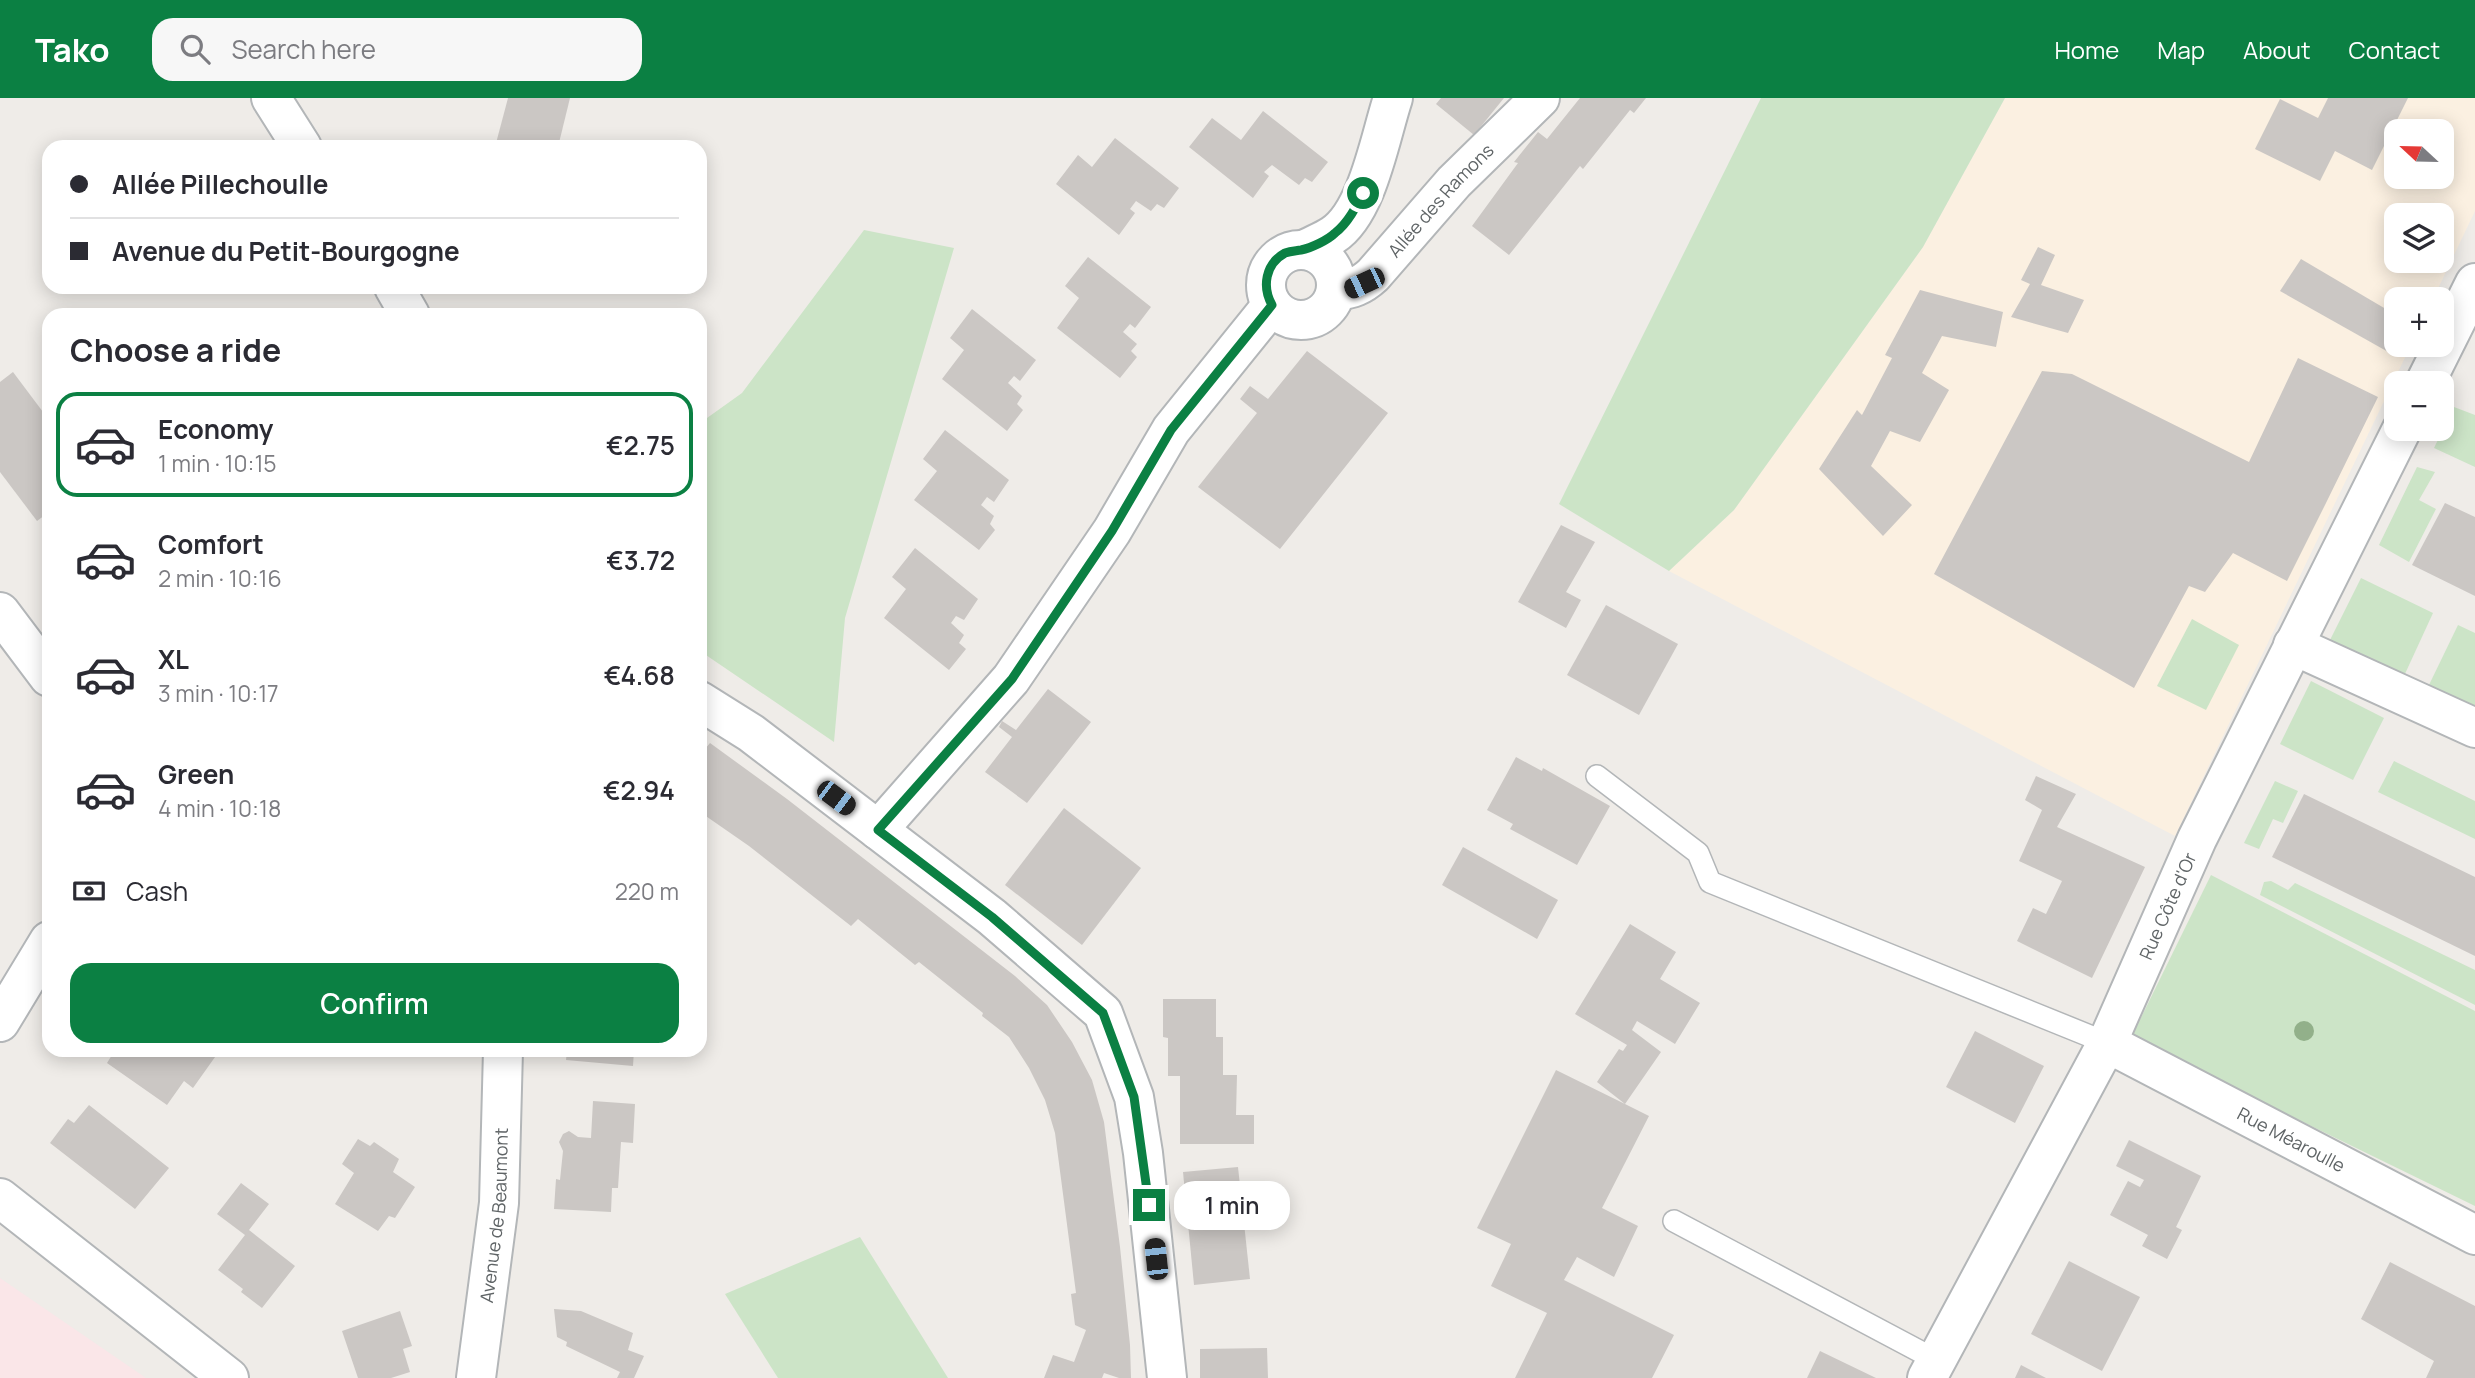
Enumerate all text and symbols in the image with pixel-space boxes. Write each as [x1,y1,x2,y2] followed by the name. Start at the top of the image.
[152,18,642,81] search box
[35,27,110,72] text: Tako
[176,30,214,68] icon: search
[232,31,376,67] text: Search here
[2054,33,2119,66] text: Home
[2157,33,2205,66] text: Map
[2243,33,2311,66] text: About
[2349,33,2440,66] text: Contact
[2384,119,2454,189] north arrow
[2384,119,2454,441] map controls
[1382,138,1499,262] street label: Allée des Ramons
[112,166,328,202] text: Allée Pillechoulle
[1347,177,1379,209] route start
[2384,203,2454,273] button: layers
[112,233,460,269] text: Avenue du Petit-Bourgogne
[1341,265,1388,301] car
[2384,287,2454,357] button: +
[70,328,281,372] text: Choose a ride
[2384,371,2454,441] button: −
[158,411,273,447] text: Economy
[74,413,137,476] icon: car
[606,427,675,463] text: €2.75
[158,447,277,479] text: 1 min · 10:15
[158,526,264,562] text: Comfort
[74,528,137,591] icon: car
[606,542,675,578] text: €3.72
[158,562,282,594] text: 2 min · 10:16
[158,641,189,677] text: XL
[74,643,137,706] icon: car
[604,657,675,693] text: €4.68
[158,677,279,709] text: 3 min · 10:17
[158,756,234,792] text: Green
[74,758,137,821] icon: car
[603,772,675,808] text: €2.94
[813,777,860,819] car
[158,792,281,824] text: 4 min · 10:18
[2133,848,2202,963] street label: Rue Côte d'Or
[70,872,108,910] icon: cash
[126,873,188,909] text: Cash
[615,875,679,907] text: 220 m
[70,963,679,1043] button: Confirm
[2233,1101,2349,1177] street label: Rue Méaroulle
[474,1127,513,1304] street label: Avenue de Beaumont
[1174,1180,1289,1230] callout: 1 min
[1133,1189,1165,1221] route end
[1205,1189,1259,1221] text: 1 min
[1144,1237,1169,1281] car

